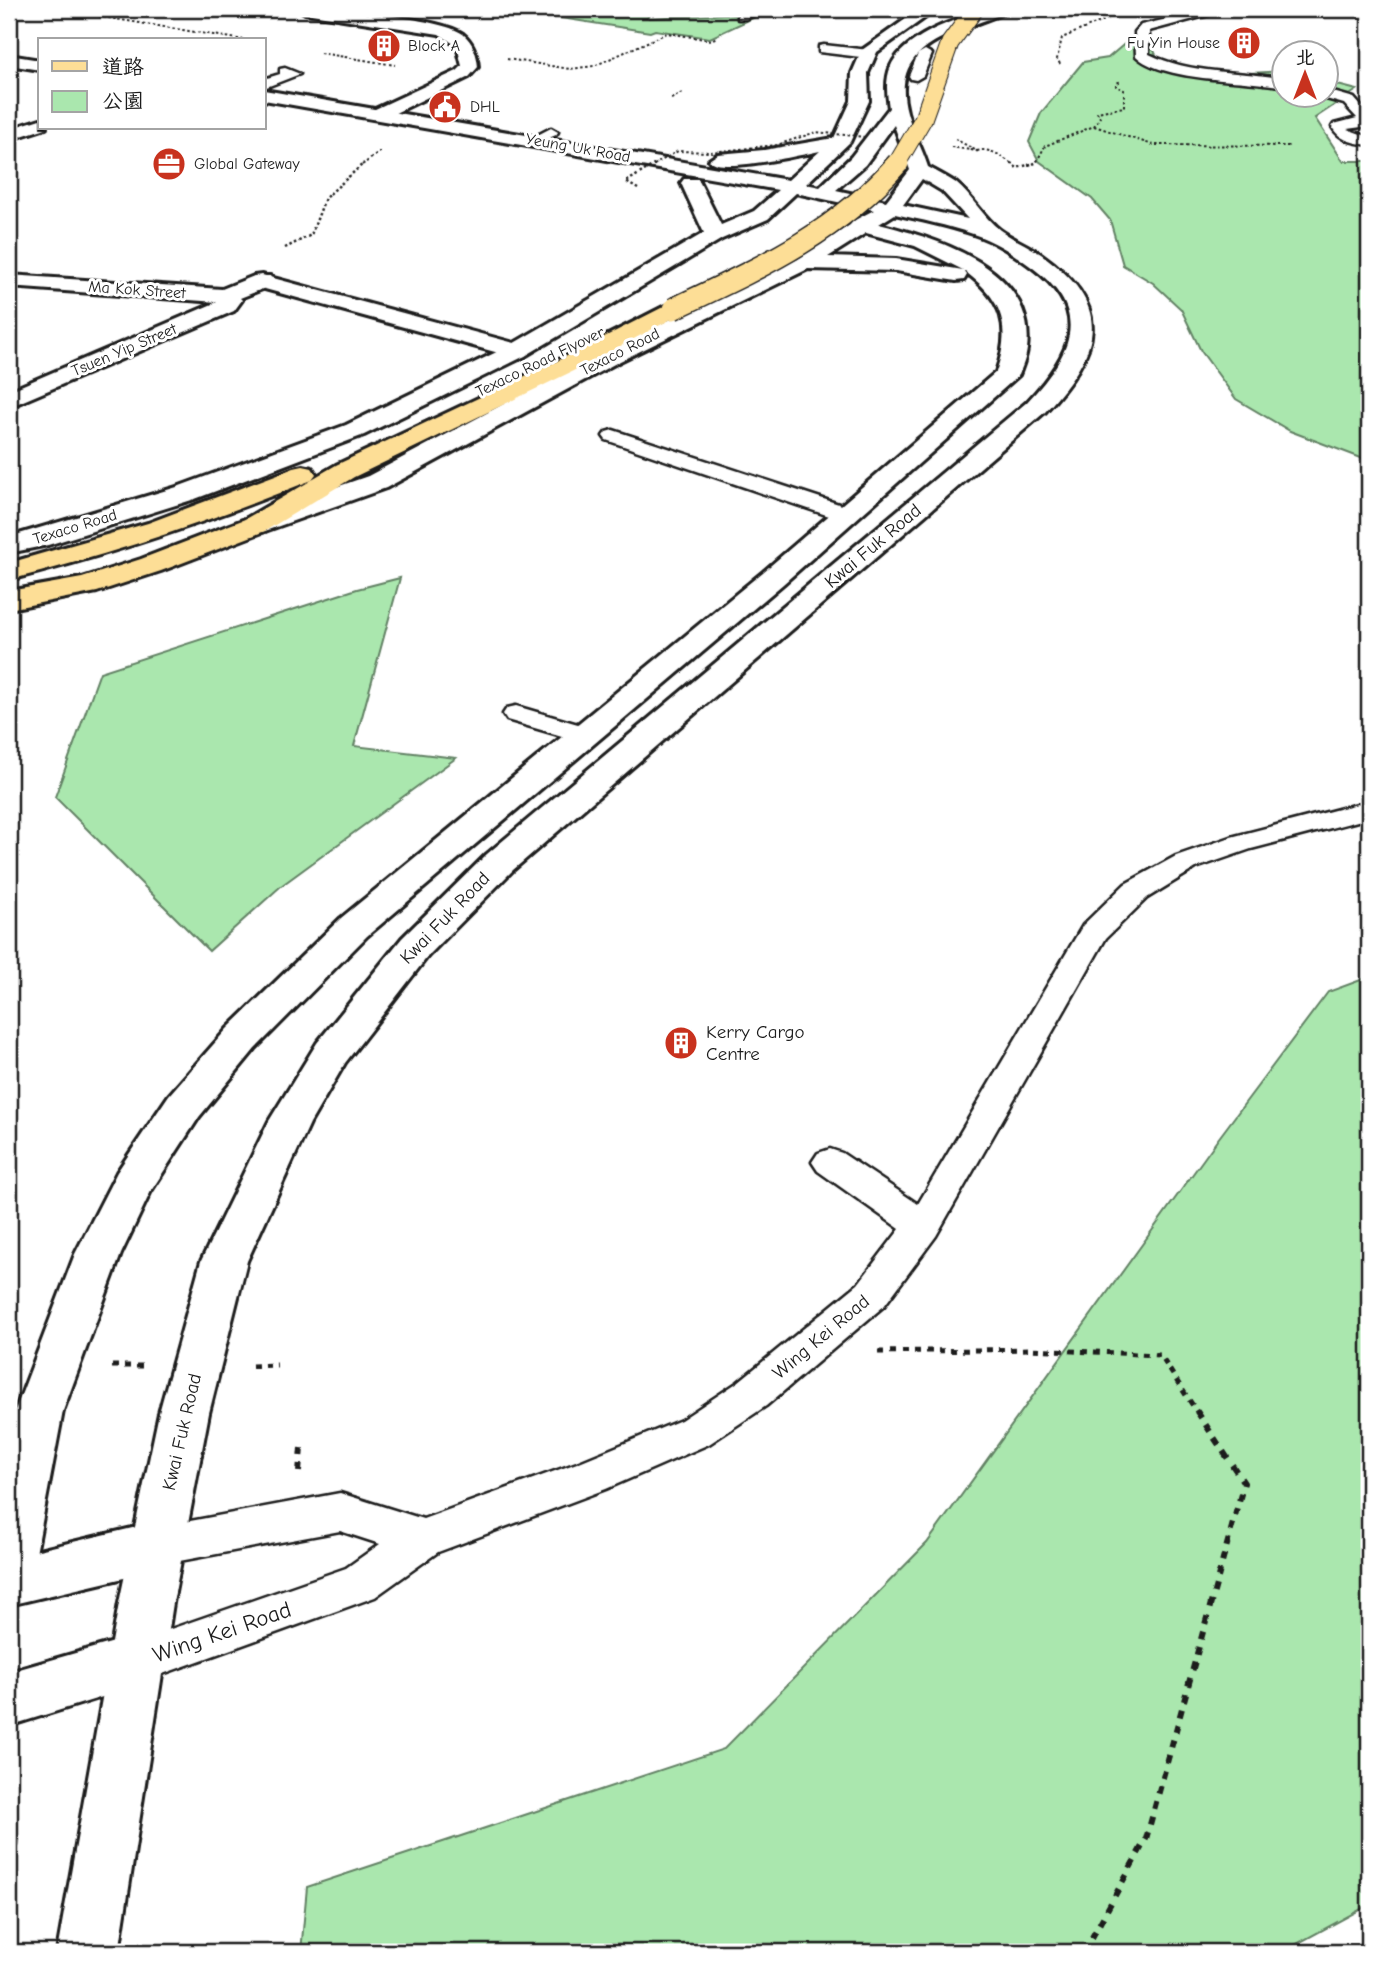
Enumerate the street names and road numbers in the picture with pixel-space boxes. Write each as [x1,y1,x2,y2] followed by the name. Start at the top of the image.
[524,130,632,166] street label: Yeung Uk Road
[88,278,187,302] street label: Ma Kok Street
[69,320,180,380] street label: Tsuen Yip Street
[473,323,608,401] street label: Texaco Road Flyover
[577,324,663,380] street label: Texaco Road
[820,499,926,593] street label: Kwai Fuk Road
[31,506,119,548] street label: Texaco Road
[396,867,494,969] street label: Kwai Fuk Road
[768,1290,874,1384] street label: Wing Kei Road
[158,1371,206,1493] street label: Kwai Fuk Road
[149,1596,295,1668] street label: Wing Kei Road

